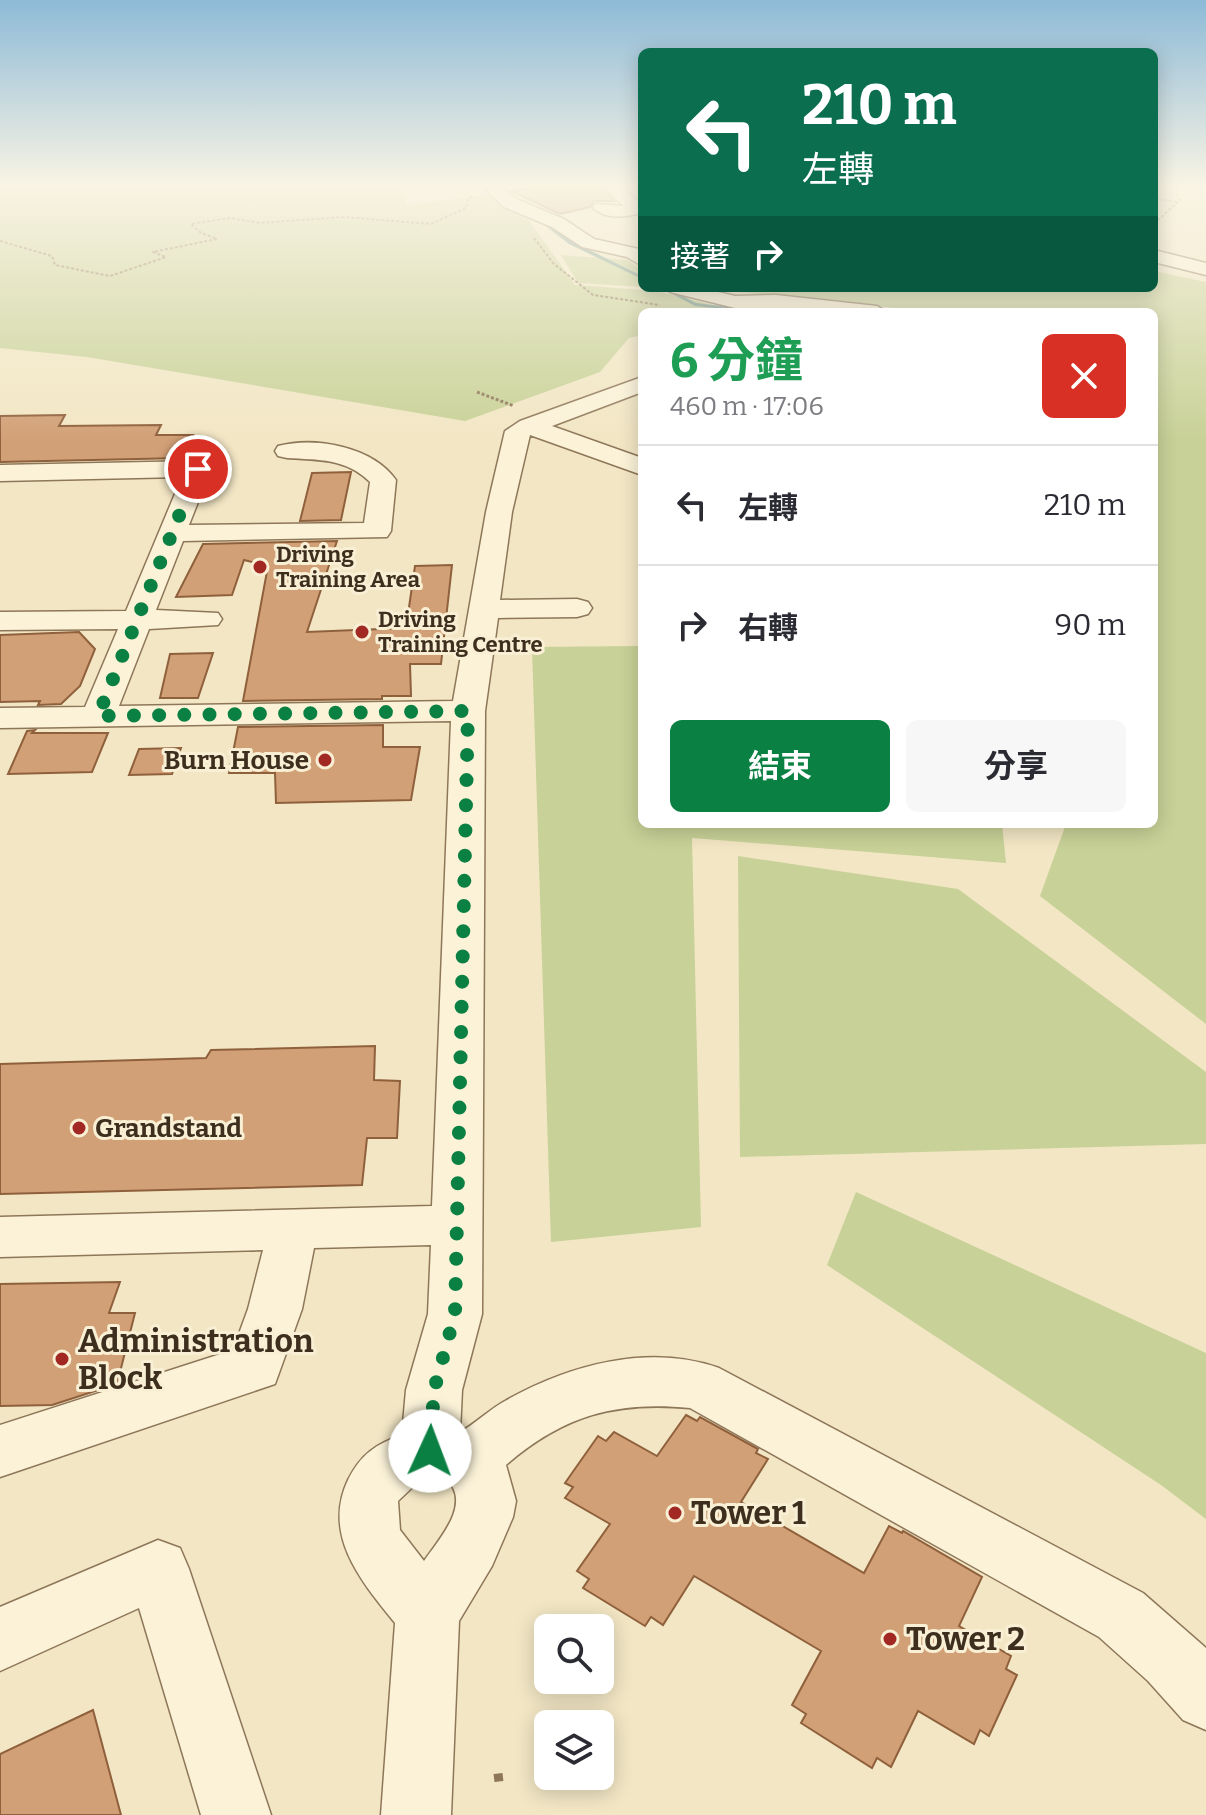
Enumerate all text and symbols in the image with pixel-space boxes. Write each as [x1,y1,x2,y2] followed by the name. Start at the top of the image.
[802,72,957,139] text: 210 m
[670,80,774,184] icon: left
[802,148,874,192] text: 左轉
[746,232,790,276] icon: right
[670,239,730,275] text: 接著
[670,332,803,390] text: 6 分鐘
[1042,334,1126,418] button: close
[670,391,824,422] text: 460 m · 17:06
[164,435,232,503] pin
[176,447,220,491] icon: arrive
[670,483,714,527] icon: left
[1044,487,1126,523] text: 210 m
[738,490,798,526] text: 左轉
[276,541,421,593] place label: Driving Training Area
[251,558,269,576] marker: Driving Training Area
[670,603,714,647] icon: right
[378,606,543,658] place label: Driving Training Centre
[1055,607,1126,643] text: 90 m
[738,610,798,646] text: 右轉
[353,623,371,641] marker: Driving Training Centre
[670,720,890,812] button: 結束
[906,720,1126,812] button: 分享
[164,745,309,776] place label: Burn House
[316,751,334,769] marker: Burn House
[95,1113,242,1144] place label: Grandstand
[70,1119,88,1137] marker: Grandstand
[78,1322,314,1397] place label: Administration Block
[53,1350,71,1368] marker: Administration Block
[388,1409,472,1493] position arrow
[691,1494,806,1532] place label: Tower 1
[666,1504,684,1522] marker: Tower 1
[534,1614,614,1790] map controls
[534,1614,614,1694] button: search
[906,1620,1025,1658] place label: Tower 2
[881,1630,899,1648] marker: Tower 2
[534,1710,614,1790] button: layers

